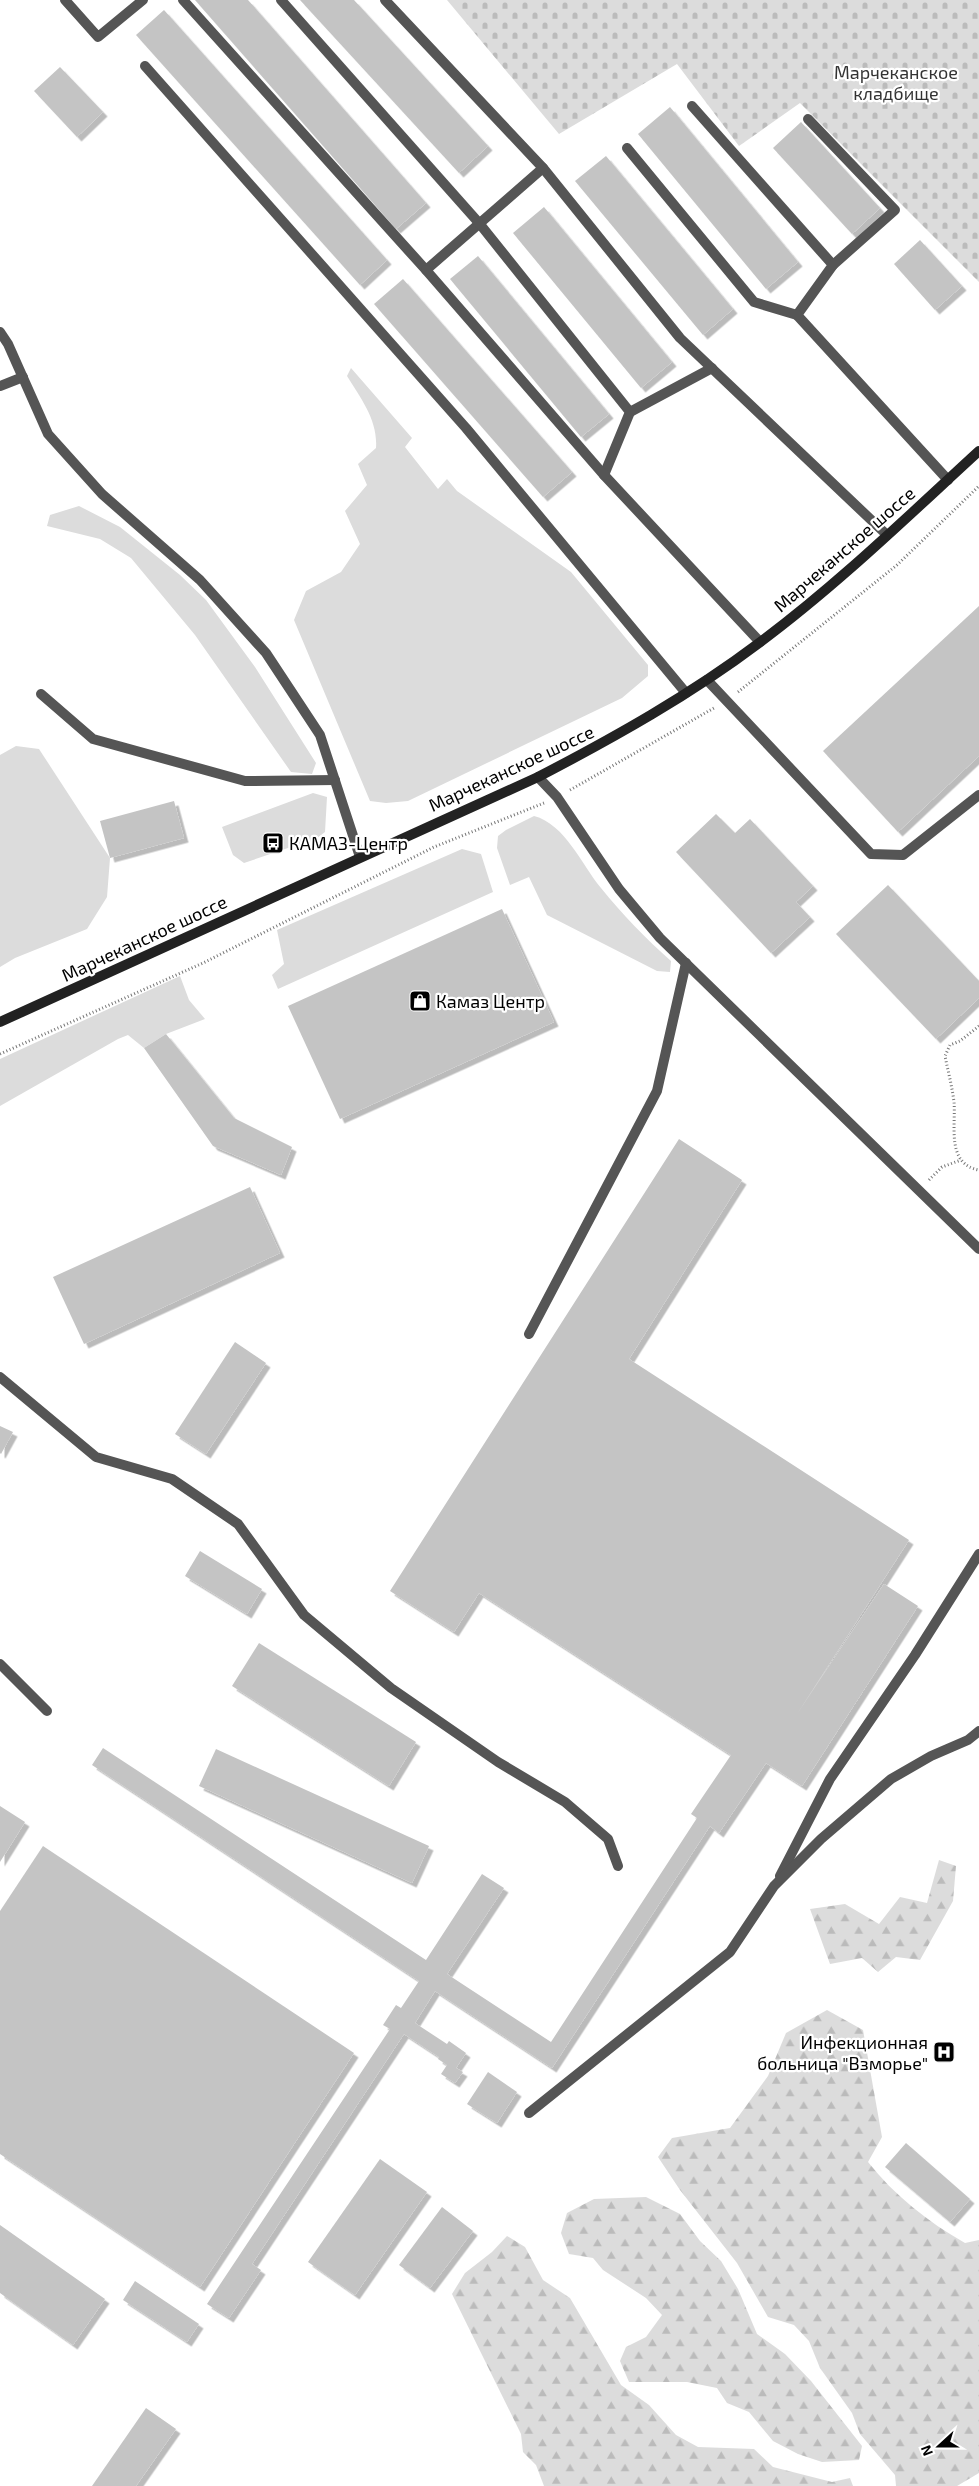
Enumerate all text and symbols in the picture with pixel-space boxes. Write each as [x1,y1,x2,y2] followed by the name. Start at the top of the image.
[834,61,958,104] park label: Марчеканское кладбище
[769,482,919,616] street label: Марчеканское шоссе
[425,720,597,816] street label: Марчеканское шоссе
[261,831,285,855] bus stop icon: КАМАЗ-Центр
[289,832,408,854] place label: КАМАЗ-Центр
[58,890,230,986] street label: Марчеканское шоссе
[408,989,432,1013] shop icon: Камаз Центр
[436,990,545,1012] place label: Камаз Центр
[757,2031,928,2074] place label: Инфекционная больница "Взморье"
[932,2040,956,2064] hospital icon: Инфекционная больница "Взморье"
[914,2421,964,2471] north arrow
[917,2443,936,2459] text: N

